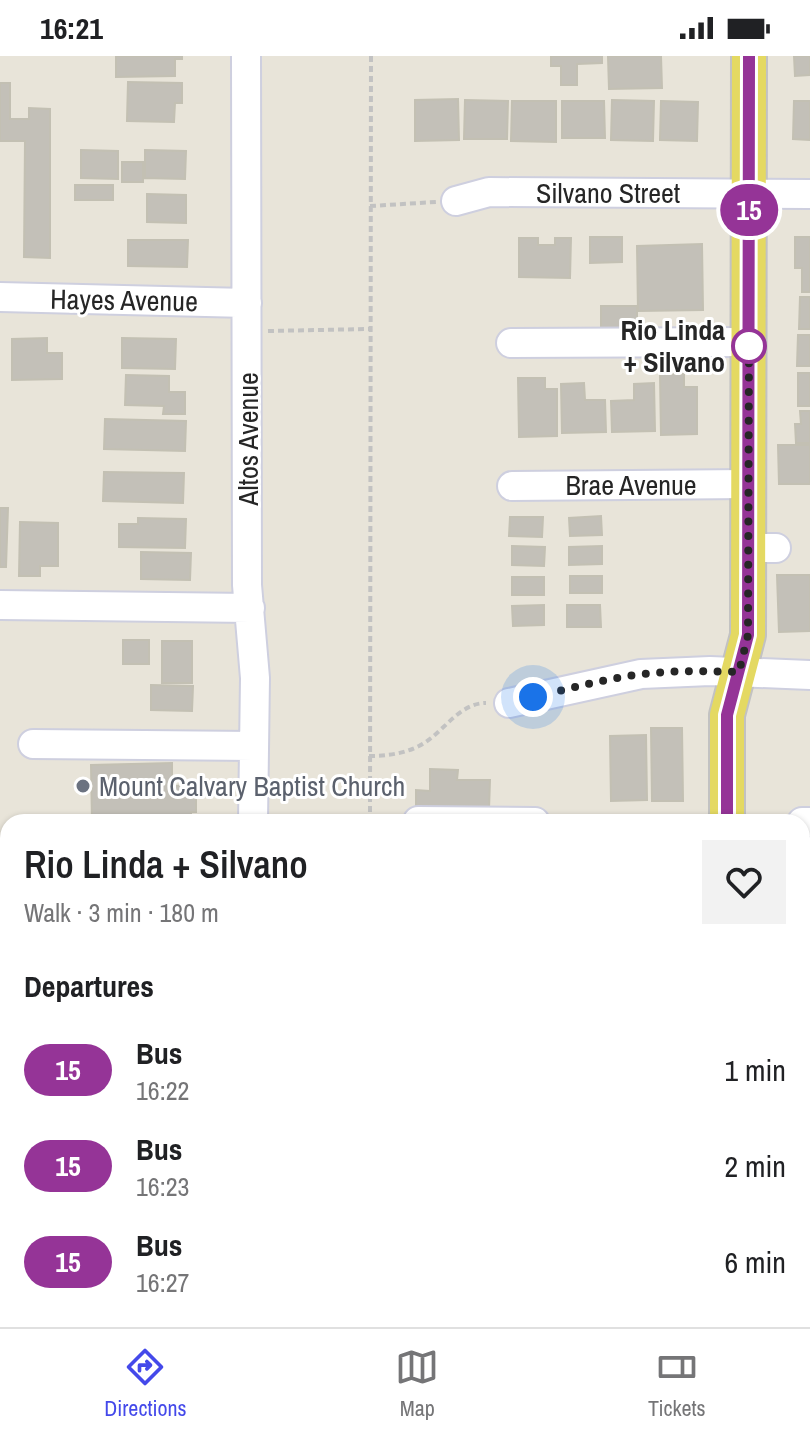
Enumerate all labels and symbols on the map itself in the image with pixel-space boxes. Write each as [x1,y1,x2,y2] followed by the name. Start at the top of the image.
[536,174,680,212] street label: Silvano Street
[713,184,785,236] line badge: 15
[50,280,198,320] street label: Hayes Avenue
[620,311,725,381] place label: Rio Linda + Silvano
[732,329,766,363] marker: Rio Linda + Silvano
[229,372,267,507] street label: Altos Avenue
[565,466,697,504] street label: Brae Avenue
[513,677,553,717] your location
[99,767,405,805] place label: Mount Calvary Baptist Church
[74,777,92,795] marker: Mount Calvary Baptist Church

